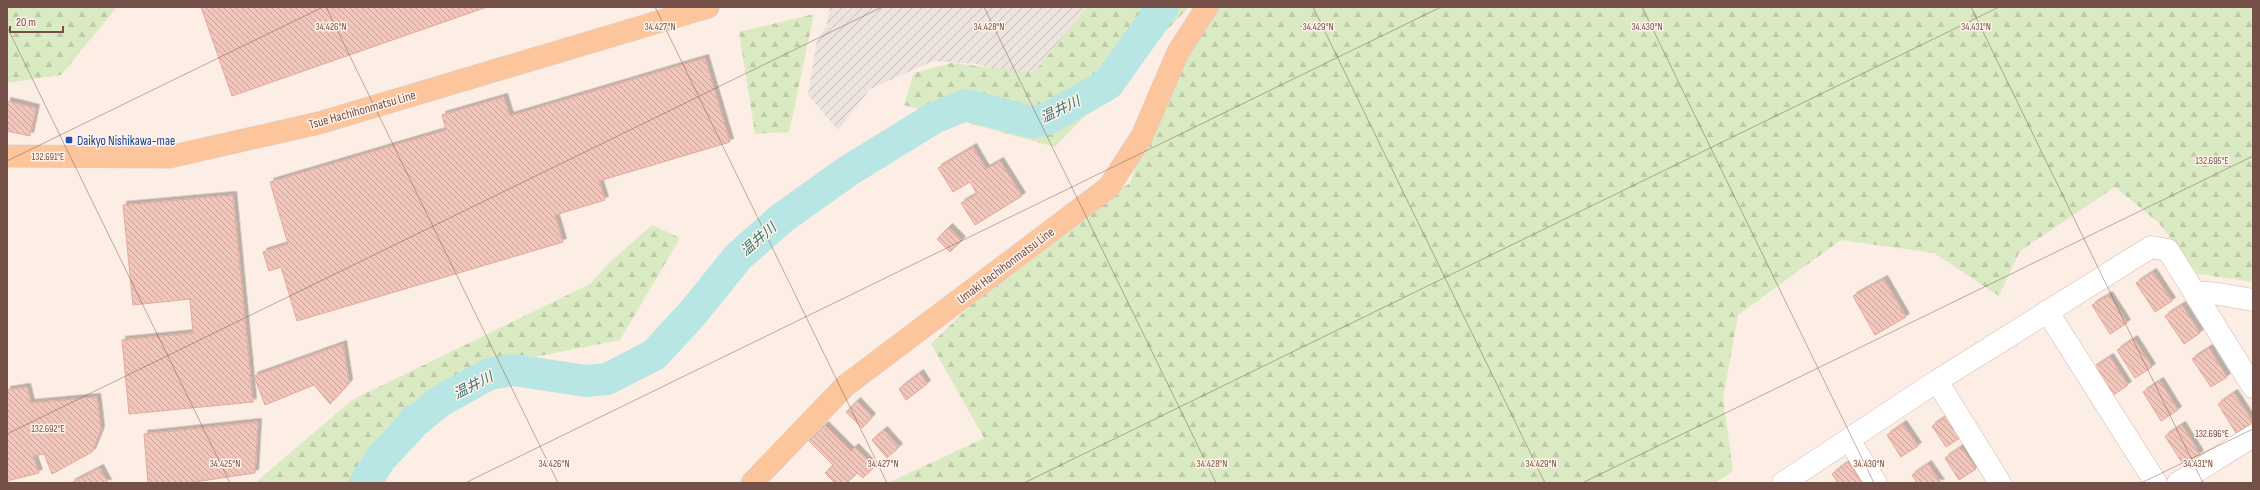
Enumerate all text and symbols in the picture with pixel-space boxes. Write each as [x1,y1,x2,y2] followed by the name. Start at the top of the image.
[10,8,63,34] scale bar
[16,15,36,30] text: 20 m
[315,21,347,33] text: 34.426°N
[644,21,676,33] text: 34.427°N
[974,21,1004,33] text: 34.428°N
[1302,21,1334,33] text: 34.429°N
[1631,21,1663,33] text: 34.430°N
[1961,21,1991,33] text: 34.431°N
[307,87,418,133] street label: Tsue Hachihonmatsu Line
[1038,92,1085,126] water label: 温井川
[77,133,175,149] place label: Daikyo Nishikawa-mae
[64,135,74,145] marker: Daikyo Nishikawa-mae
[32,151,64,163] text: 132.691°E
[2195,155,2229,167] text: 132.695°E
[737,218,781,260] water label: 温井川
[954,224,1058,308] street label: Umaki Hachihonmatsu Line
[451,367,498,403] water label: 温井川
[31,423,65,435] text: 132.692°E
[2195,428,2229,440] text: 132.696°E
[210,458,240,470] text: 34.425°N
[538,458,570,470] text: 34.426°N
[867,458,899,470] text: 34.427°N
[1197,458,1227,470] text: 34.428°N
[1525,458,1557,470] text: 34.429°N
[1853,458,1885,470] text: 34.430°N
[2183,458,2213,470] text: 34.431°N

